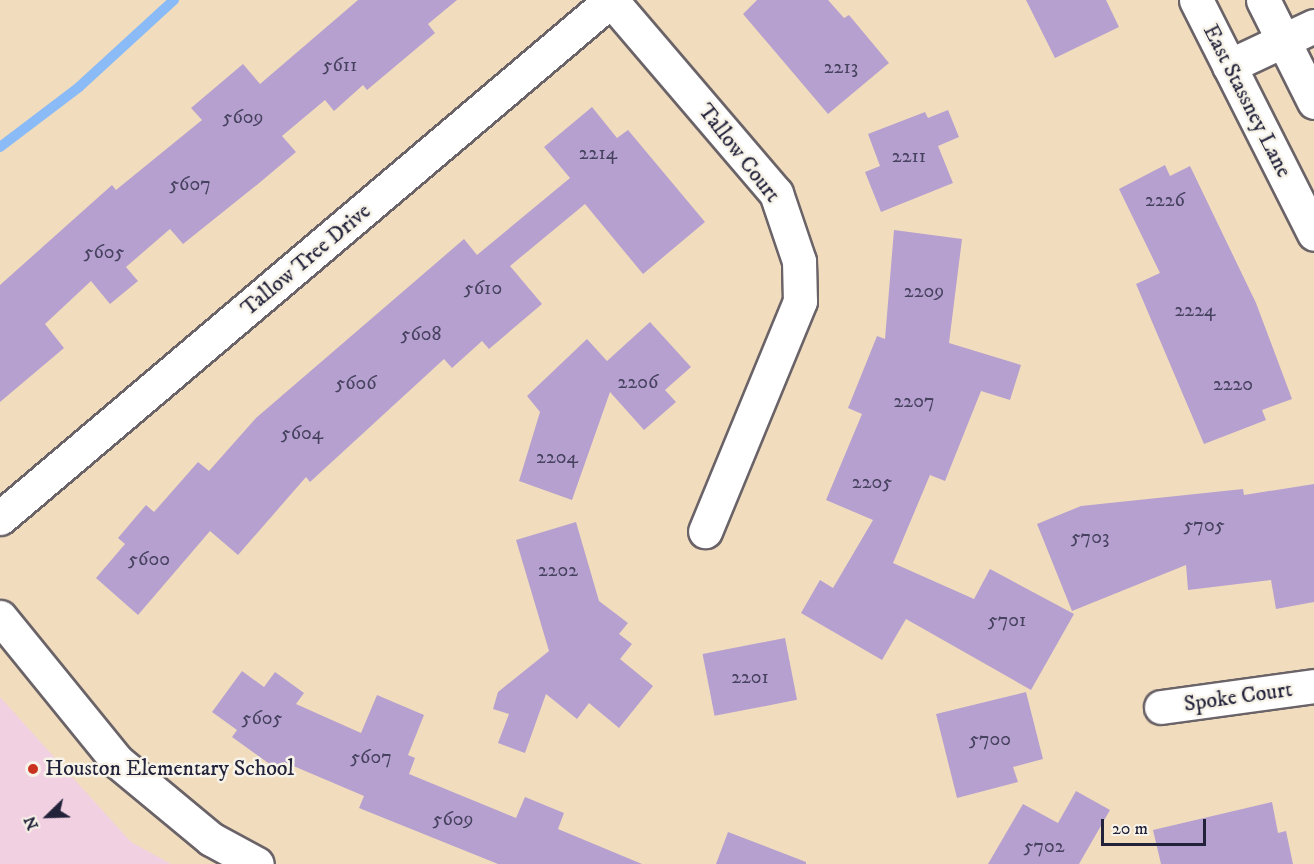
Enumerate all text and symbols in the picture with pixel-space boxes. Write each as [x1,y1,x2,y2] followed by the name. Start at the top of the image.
[1197,20,1297,182] street label: East Stassney Lane
[323,53,357,77] house number: 5611
[824,55,858,79] house number: 2213
[692,98,786,208] street label: Tallow Court
[222,105,264,129] house number: 5609
[579,141,617,165] house number: 2214
[892,144,926,168] house number: 2211
[169,172,211,196] house number: 5607
[1145,188,1185,212] house number: 2226
[236,198,376,322] street label: Tallow Tree Drive
[83,240,125,264] house number: 5605
[464,276,502,300] house number: 5610
[904,279,944,303] house number: 2209
[1175,298,1215,322] house number: 2224
[400,322,442,346] house number: 5608
[618,370,658,394] house number: 2206
[335,371,377,395] house number: 5606
[1213,372,1253,396] house number: 2220
[894,389,934,413] house number: 2207
[281,421,323,445] house number: 5604
[536,445,578,469] house number: 2204
[852,470,892,494] house number: 2205
[1183,513,1225,537] house number: 5705
[1071,525,1109,549] house number: 5703
[128,547,170,571] house number: 5600
[538,558,578,582] house number: 2202
[988,608,1026,632] house number: 5701
[731,665,769,689] house number: 2201
[1182,676,1294,718] street label: Spoke Court
[241,706,283,730] house number: 5605
[969,727,1011,751] house number: 5700
[350,745,392,769] house number: 5607
[45,756,294,782] place label: Houston Elementary School
[26,762,40,776] marker: Houston Elementary School
[18,786,78,846] north arrow
[432,807,474,831] house number: 5609
[1104,807,1209,845] scale bar
[20,813,43,833] text: N
[1112,818,1148,840] text: 20 m
[1023,834,1065,858] house number: 5702

